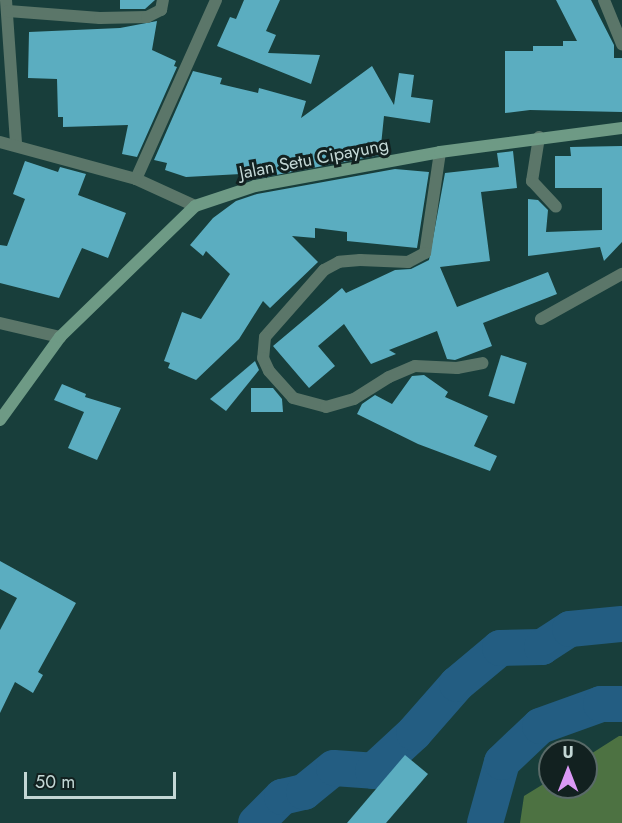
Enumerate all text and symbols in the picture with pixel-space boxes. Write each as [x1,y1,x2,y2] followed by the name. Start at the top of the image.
[237,134,391,184] street label: Jalan Setu Cipayung
[538,739,598,799] north arrow
[562,741,574,764] text: U
[27,760,178,798] scale bar
[35,769,75,795] text: 50 m

